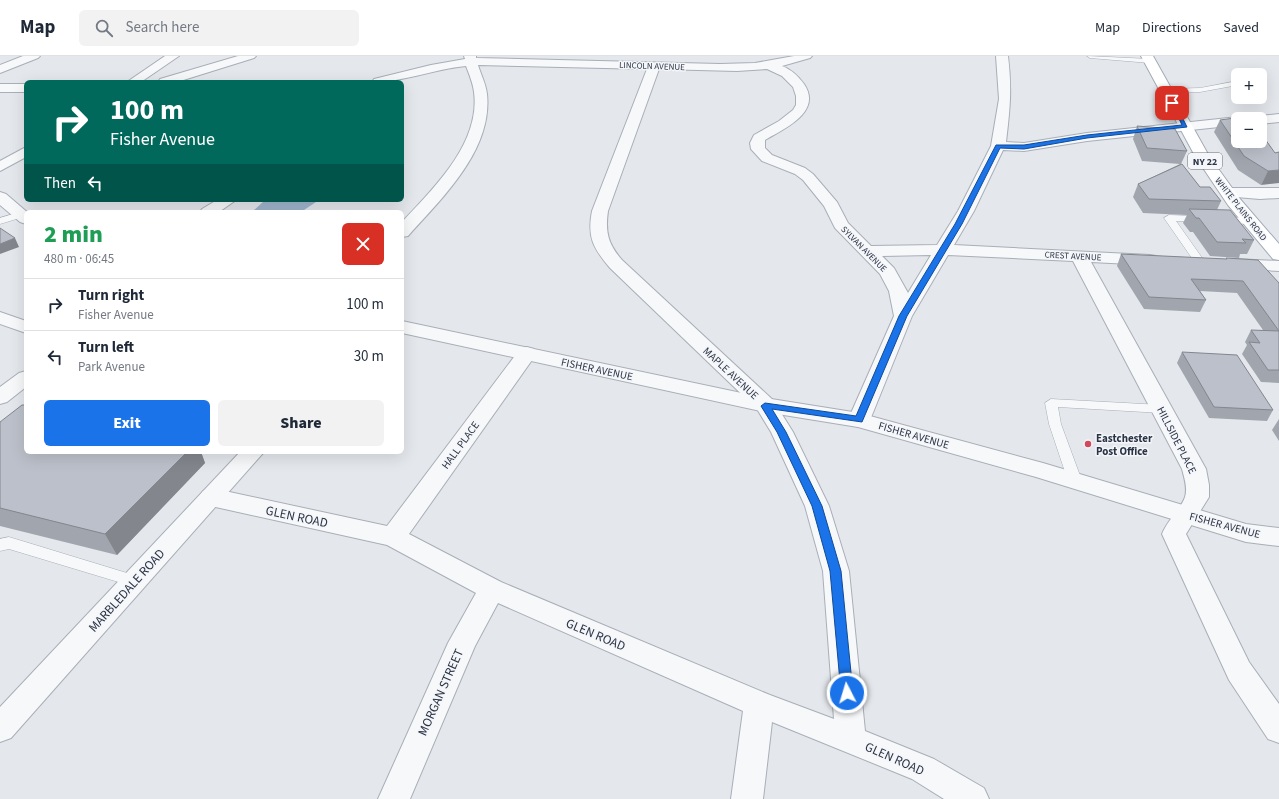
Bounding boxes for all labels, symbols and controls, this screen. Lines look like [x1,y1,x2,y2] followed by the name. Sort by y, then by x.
[79,10,359,46] search box
[20,14,55,41] text: Map
[93,17,115,39] icon: search
[125,17,199,38] text: Search here
[1095,18,1120,38] text: Map
[1142,18,1201,38] text: Directions
[1223,18,1259,38] text: Saved
[619,59,685,74] street label: LINCOLN AVENUE
[1231,68,1267,148] map controls
[1231,68,1267,104] button: +
[1155,86,1189,120] pin
[110,90,184,130] text: 100 m
[1161,92,1183,114] icon: arrive
[44,96,96,148] icon: right
[1231,112,1267,148] button: −
[110,127,215,152] text: Fisher Avenue
[1188,153,1222,169] road number: NY 22
[84,172,106,194] icon: left
[44,173,76,194] text: Then
[1212,175,1270,244] street label: WHITE PLAINS ROAD
[44,217,103,252] text: 2 min
[342,223,384,265] button: close
[838,223,890,275] street label: SYLVAN AVENUE
[1044,249,1102,264] street label: CREST AVENUE
[44,250,114,268] text: 480 m · 06:45
[78,285,144,306] text: Turn right
[44,294,66,316] icon: right
[346,294,384,315] text: 100 m
[78,306,154,324] text: Fisher Avenue
[78,337,134,358] text: Turn left
[700,344,762,403] street label: MAPLE AVENUE
[44,346,66,368] icon: left
[354,346,384,367] text: 30 m
[560,355,634,384] street label: FISHER AVENUE
[78,358,145,376] text: Park Avenue
[44,400,210,446] button: Exit
[218,400,384,446] button: Share
[1153,404,1200,477] street label: HILLSIDE PLACE
[438,418,483,472] street label: HALL PLACE
[877,418,951,453] street label: FISHER AVENUE
[1096,431,1153,459] place label: Eastchester Post Office
[1083,439,1093,449] marker: Eastchester Post Office
[264,502,330,532] street label: GLEN ROAD
[1188,509,1262,542] street label: FISHER AVENUE
[84,545,169,636] street label: MARBLEDALE ROAD
[563,614,628,656] street label: GLEN ROAD
[414,646,468,739] street label: MORGAN STREET
[826,672,868,714] position arrow
[862,738,927,780] street label: GLEN ROAD

